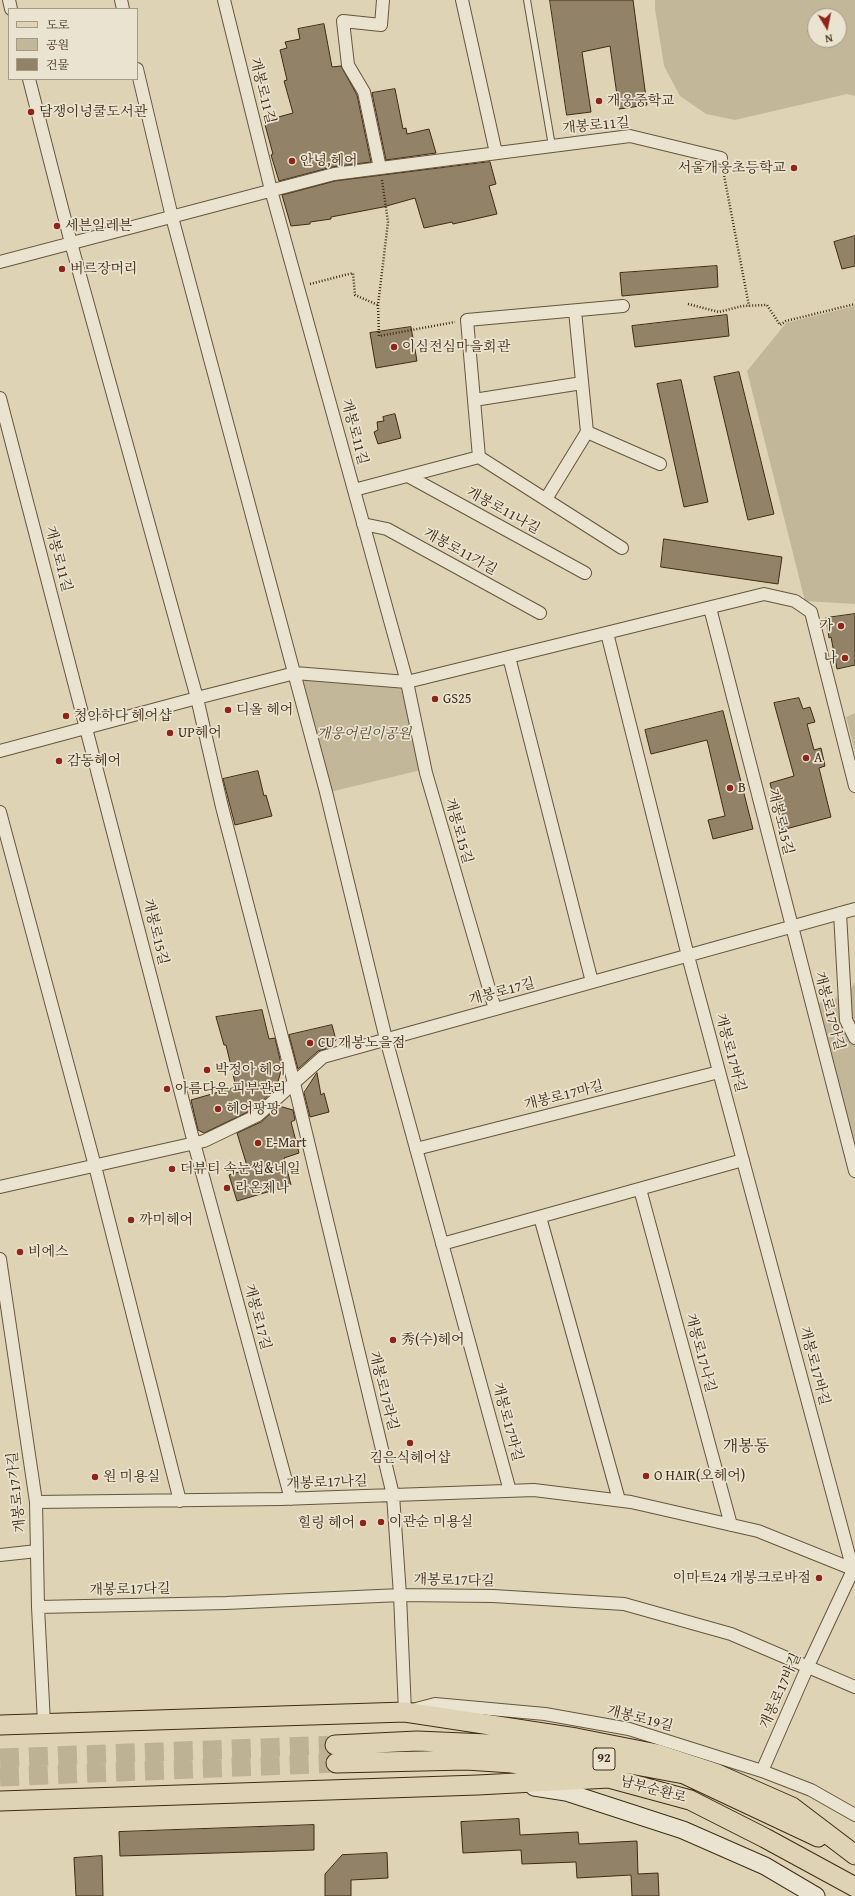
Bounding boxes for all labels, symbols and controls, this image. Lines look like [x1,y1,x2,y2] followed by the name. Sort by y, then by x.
[8,8,138,80] legend
[807,8,847,48] north arrow
[46,16,69,33] text: 도로
[824,30,834,47] text: N
[46,36,69,53] text: 공원
[46,56,69,73] text: 건물
[246,56,278,126] street label: 개봉로11길
[607,93,675,109] place label: 개웅중학교
[594,96,604,106] marker: 개웅중학교
[39,104,147,120] place label: 담쟁이넝쿨도서관
[26,107,36,117] marker: 담쟁이넝쿨도서관
[562,115,630,137] street label: 개봉로11길
[300,153,357,169] place label: 안녕,헤어
[287,156,297,166] marker: 안녕,헤어
[678,160,786,176] place label: 서울개웅초등학교
[789,163,799,173] marker: 서울개웅초등학교
[65,218,133,234] place label: 세븐일레븐
[52,221,62,231] marker: 세븐일레븐
[70,261,138,277] place label: 버르장머리
[57,264,67,274] marker: 버르장머리
[402,339,510,355] place label: 이심전심마을회관
[389,342,399,352] marker: 이심전심마을회관
[337,397,371,467] street label: 개봉로11길
[463,484,543,538] street label: 개봉로11나길
[41,524,75,594] street label: 개봉로11길
[420,525,500,579] street label: 개봉로11가길
[819,618,833,634] place label: 가
[836,621,846,631] marker: 가
[823,650,837,666] place label: 나
[840,653,850,663] marker: 나
[443,691,472,707] place label: GS25
[430,694,440,704] marker: GS25
[236,702,293,718] place label: 디올 헤어
[223,705,233,715] marker: 디올 헤어
[74,708,172,724] place label: 청아하다 헤어샵
[61,711,71,721] marker: 청아하다 헤어샵
[178,725,222,741] place label: UP헤어
[317,726,411,742] park label: 개웅어린이공원
[165,728,175,738] marker: UP헤어
[814,750,822,766] place label: A
[67,753,121,769] place label: 감동헤어
[801,753,811,763] marker: A
[54,756,64,766] marker: 감동헤어
[738,780,746,796] place label: B
[725,783,735,793] marker: B
[764,787,796,857] street label: 개봉로15길
[441,796,475,866] street label: 개봉로15길
[139,897,171,967] street label: 개봉로15길
[810,970,848,1052] street label: 개봉로17아길
[467,975,537,1009] street label: 개봉로17길
[711,1012,749,1094] street label: 개봉로17바길
[318,1035,406,1051] place label: CU 개봉노을점
[305,1038,315,1048] marker: CU 개봉노을점
[215,1062,286,1078] place label: 박정아 헤어
[202,1065,212,1075] marker: 박정아 헤어
[523,1078,605,1114] street label: 개봉로17마길
[175,1081,286,1097] place label: 아름다운 피부관리
[162,1084,172,1094] marker: 아름다운 피부관리
[226,1101,280,1117] place label: 헤어팡팡
[213,1104,223,1114] marker: 헤어팡팡
[266,1135,307,1151] place label: E-Mart
[253,1138,263,1148] marker: E-Mart
[180,1161,301,1177] place label: 더뷰티 속눈썹&네일
[167,1164,177,1174] marker: 더뷰티 속눈썹&네일
[235,1180,289,1196] place label: 라온제나
[222,1183,232,1193] marker: 라온제나
[139,1212,193,1228] place label: 까미헤어
[126,1215,136,1225] marker: 까미헤어
[28,1244,69,1260] place label: 비에스
[15,1247,25,1257] marker: 비에스
[240,1282,274,1352] street label: 개봉로17길
[681,1312,719,1394] street label: 개봉로17나길
[795,1325,833,1407] street label: 개봉로17바길
[401,1332,465,1348] place label: 秀(수)헤어
[388,1335,398,1345] marker: 秀(수)헤어
[365,1350,401,1432] street label: 개봉로17라길
[488,1381,526,1463] street label: 개봉로17마길
[723,1437,769,1457] district label: 개봉동
[405,1438,415,1448] marker: 김은식헤어샵
[369,1450,451,1466] place label: 김은식헤어샵
[4,1451,30,1533] street label: 개봉로17가길
[654,1468,745,1484] place label: O HAIR(오헤어)
[103,1469,160,1485] place label: 원 미용실
[641,1471,651,1481] marker: O HAIR(오헤어)
[90,1472,100,1482] marker: 원 미용실
[286,1473,368,1493] street label: 개봉로17나길
[389,1514,473,1530] place label: 이관순 미용실
[298,1515,355,1531] place label: 힐링 헤어
[376,1517,386,1527] marker: 이관순 미용실
[358,1518,368,1528] marker: 힐링 헤어
[673,1570,811,1586] place label: 이마트24 개봉크로바점
[413,1572,495,1590] street label: 개봉로17다길
[814,1573,824,1583] marker: 이마트24 개봉크로바점
[89,1581,171,1599] street label: 개봉로17다길
[757,1651,805,1731] street label: 개봉로17바길
[605,1703,675,1735] street label: 개봉로19길
[593,1748,615,1770] road number: 92
[618,1773,688,1807] street label: 남부순환로

